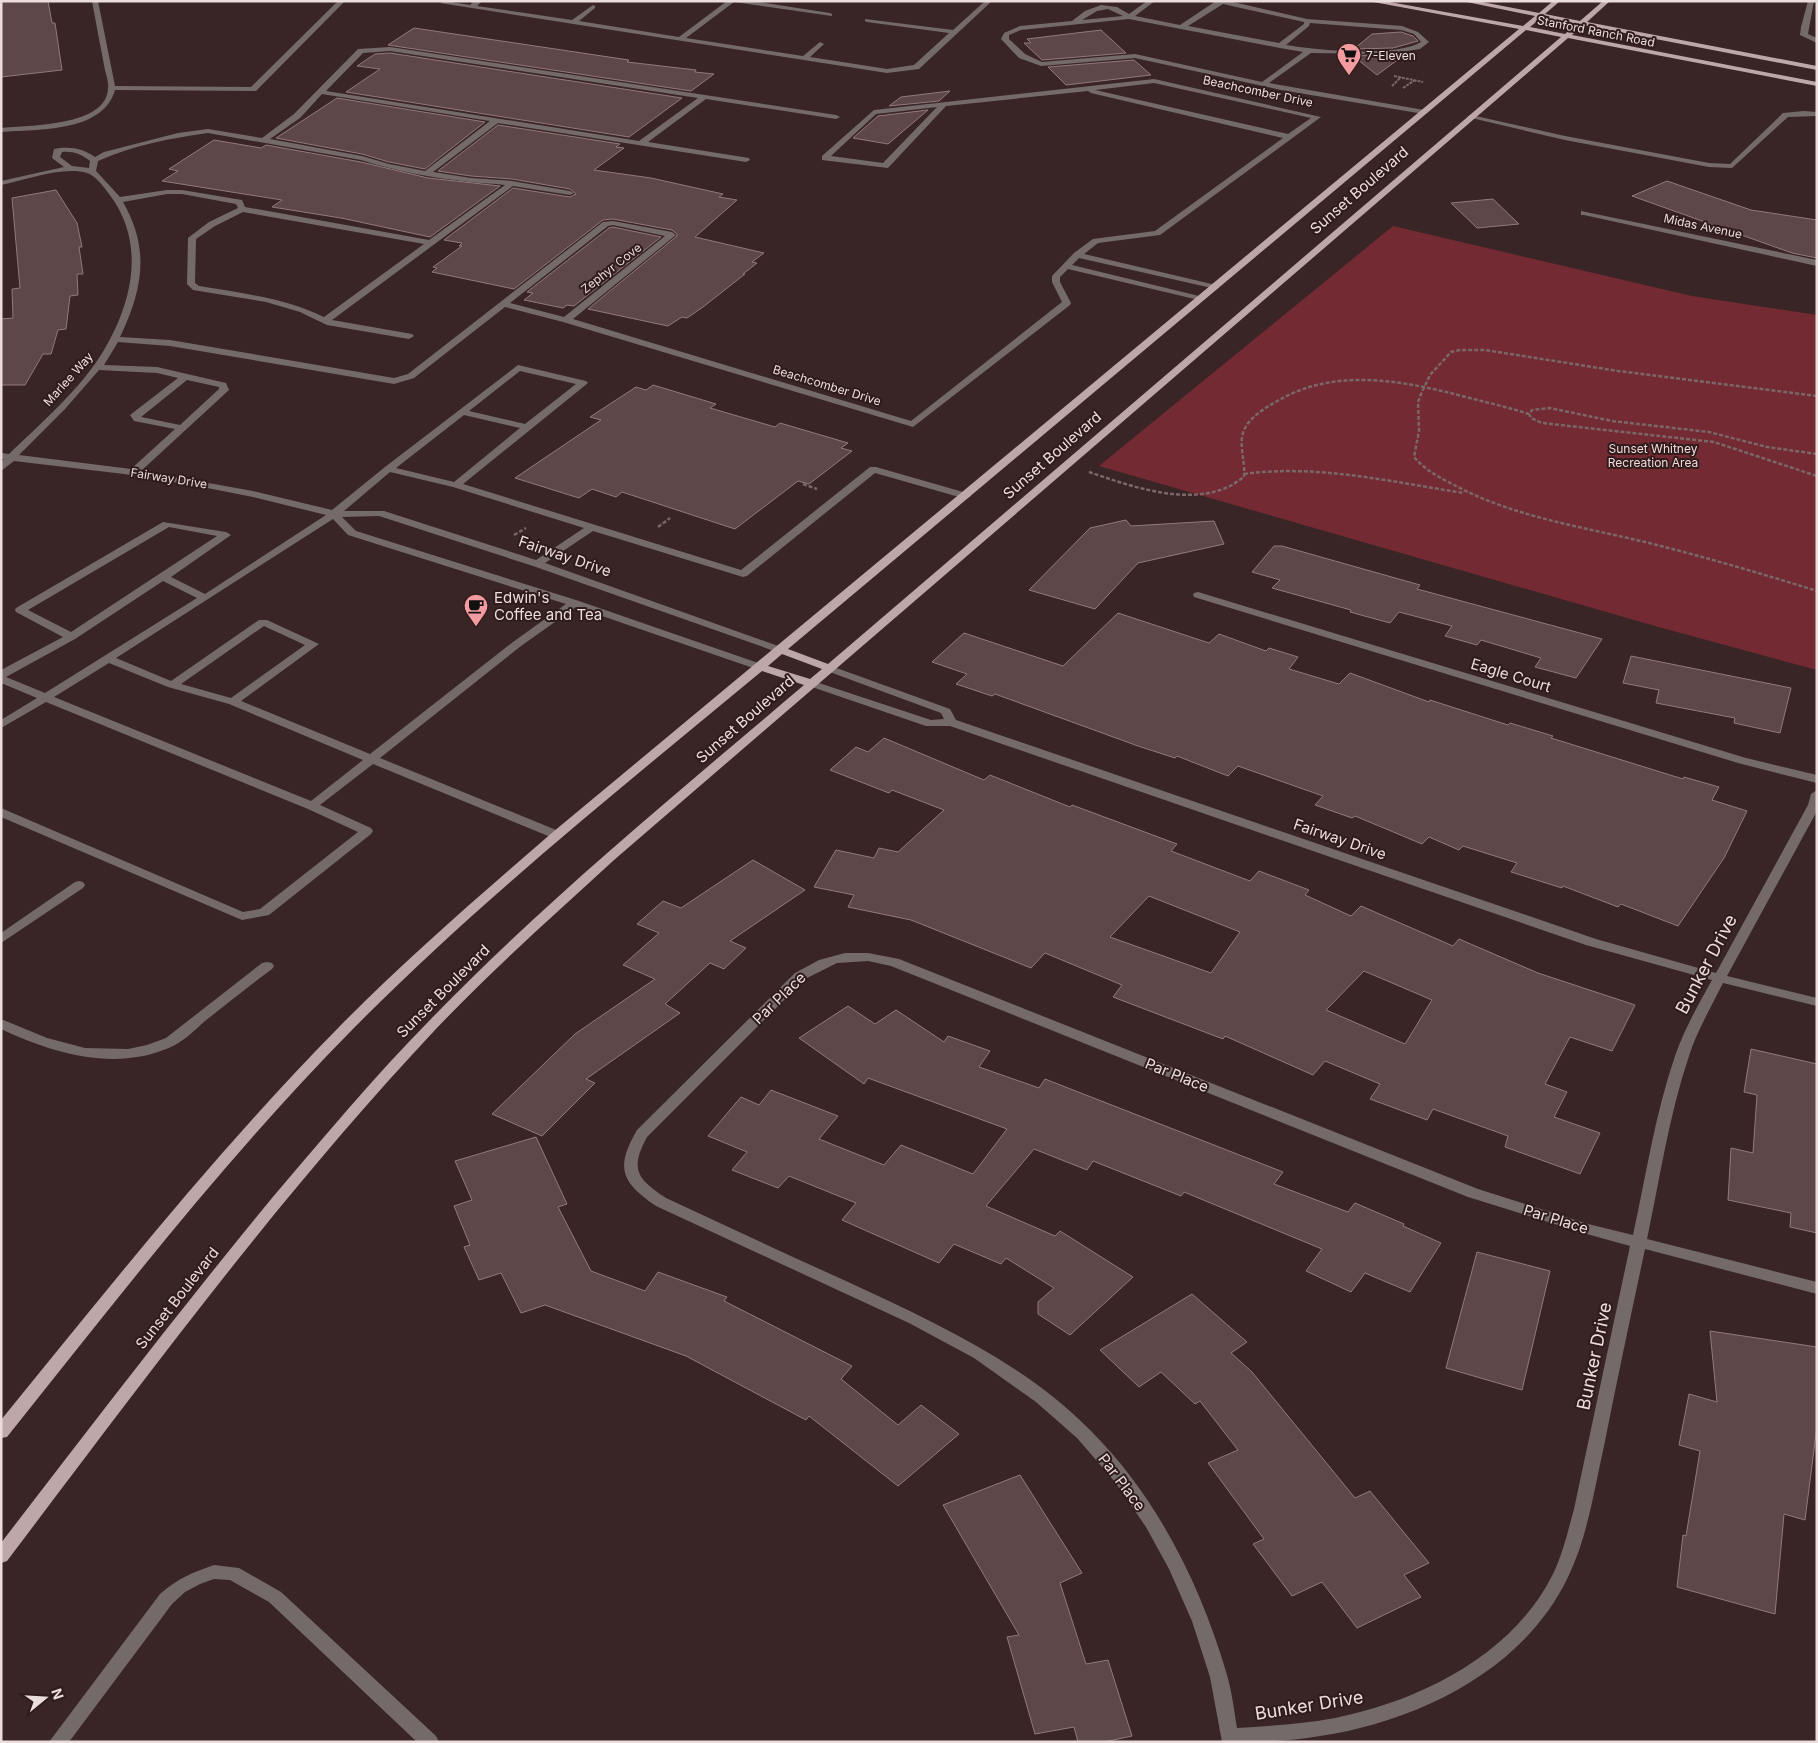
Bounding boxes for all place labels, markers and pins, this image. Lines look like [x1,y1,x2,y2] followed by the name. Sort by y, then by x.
[1336,42,1362,76] supermarket icon: 7-Eleven
[1366,48,1416,63] place label: 7-Eleven
[494,588,602,624] place label: Edwin's Coffee and Tea
[463,593,489,627] cafe icon: Edwin's Coffee and Tea

